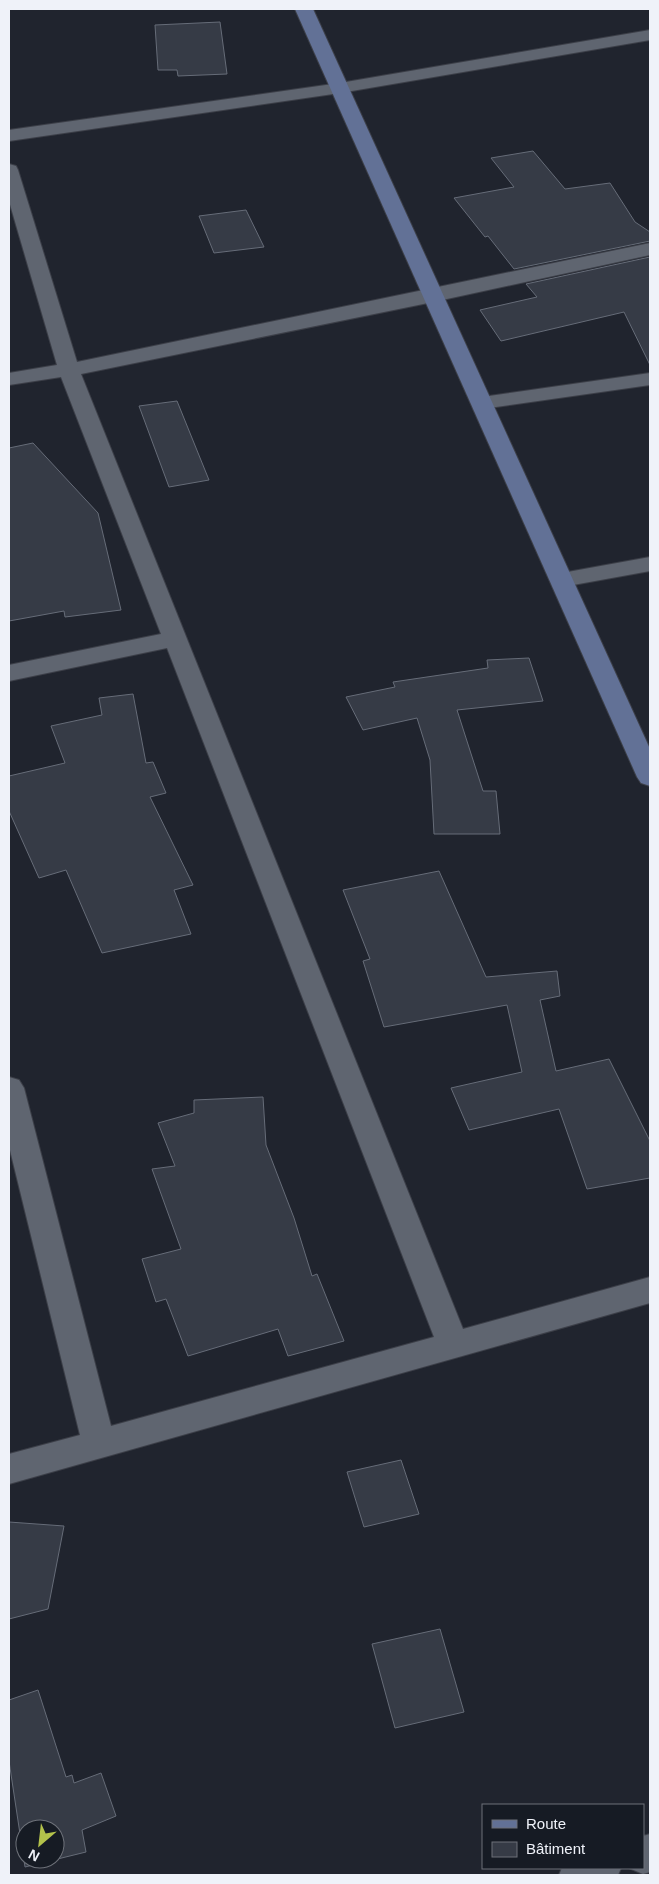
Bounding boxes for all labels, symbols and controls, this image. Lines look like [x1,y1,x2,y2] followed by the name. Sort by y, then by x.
[482,1804,644,1869] legend
[526,1815,566,1832] text: Route
[15,1819,65,1869] north arrow
[526,1840,586,1857] text: Bâtiment
[26,1846,42,1865] text: N

